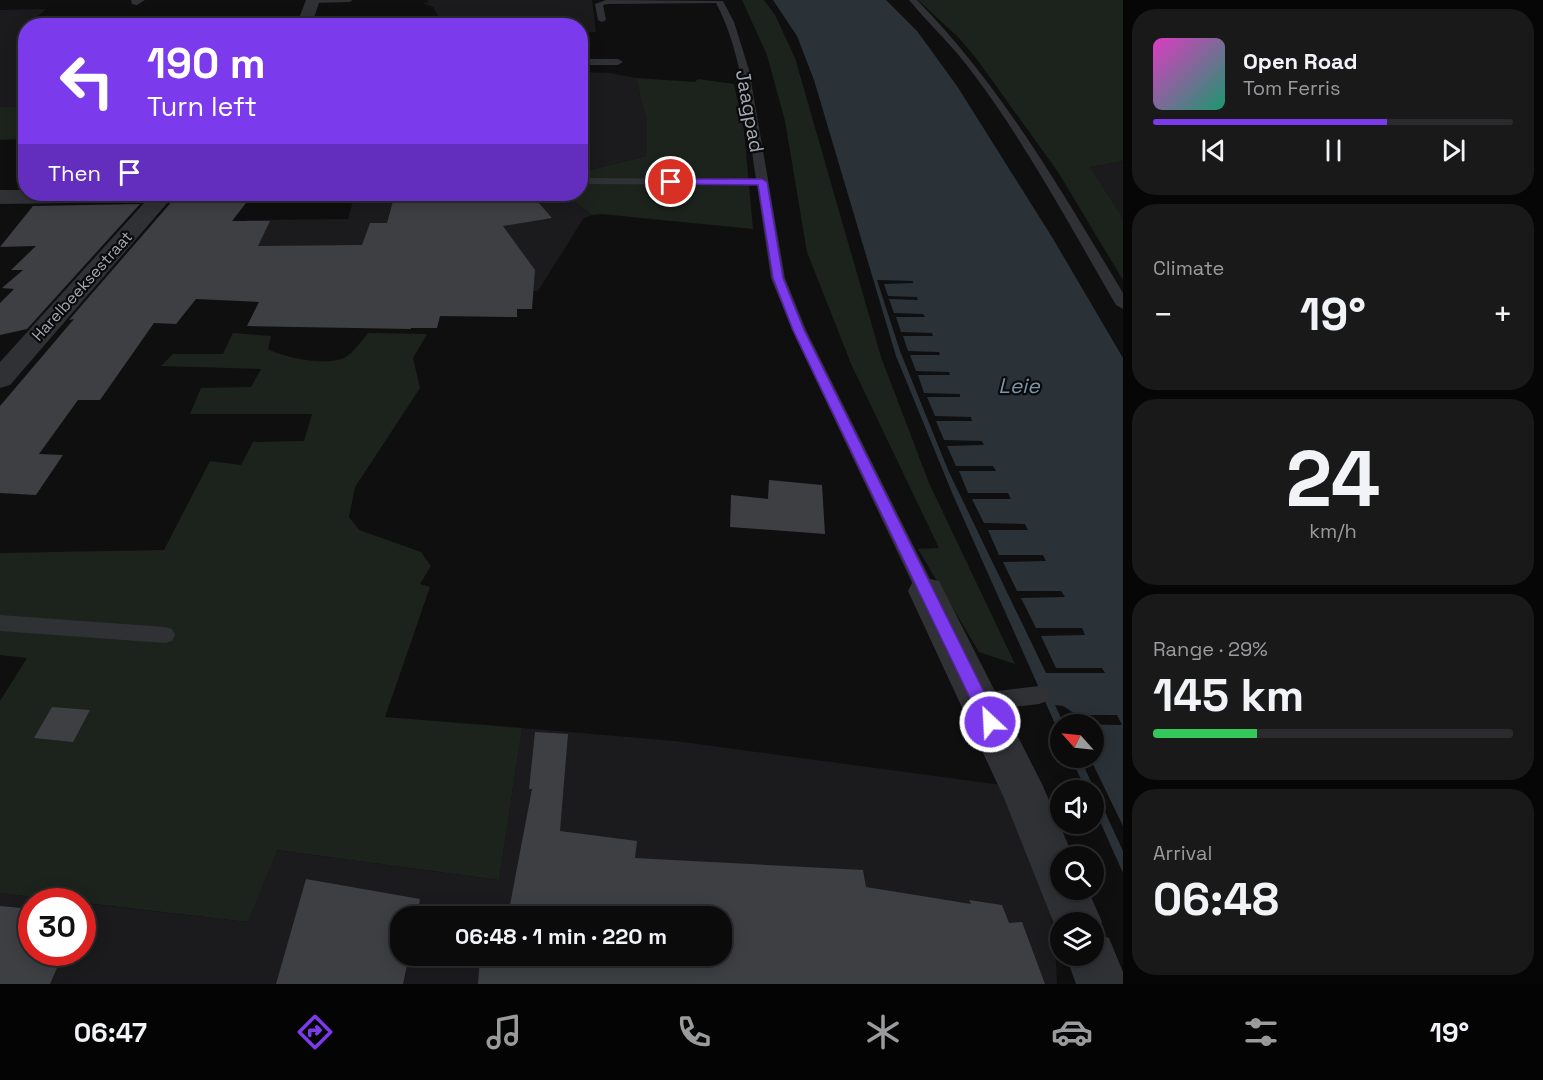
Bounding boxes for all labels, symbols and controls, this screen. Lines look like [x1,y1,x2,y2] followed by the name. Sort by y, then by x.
[147,37,266,90] text: 190 m
[48,42,126,120] icon: left
[1243,47,1358,75] text: Open Road
[730,67,770,155] street label: Jaagpad
[1243,75,1341,101] text: Tom Ferris
[147,89,257,124] text: Turn left
[1197,134,1230,167] icon: previous
[1317,134,1350,167] icon: pause
[1437,134,1470,167] icon: next
[113,156,146,189] icon: arrive
[645,156,696,207] pin
[48,159,101,187] text: Then
[654,165,687,198] icon: arrive
[27,227,137,345] street label: Harelbeeksestraat
[1153,255,1224,281] text: Climate
[1300,286,1366,343] text: 19°
[1153,294,1173,336] text: −
[1493,294,1513,336] text: +
[998,372,1041,399] water label: Leie
[1286,429,1380,529] text: 24
[1309,518,1357,544] text: km/h
[1153,636,1268,662] text: Range · 29%
[1153,667,1304,724] text: 145 km
[958,690,1022,754] position arrow
[1050,714,1104,768] north arrow
[1050,714,1104,966] map controls
[1050,780,1104,834] button: sound
[1153,840,1212,866] text: Arrival
[1050,846,1104,900] button: search
[1153,871,1279,928] text: 06:48
[18,888,96,966] speed limit sign: 30
[1050,912,1104,966] button: layers
[455,922,667,950] text: 06:48 · 1 min · 220 m
[294,1011,336,1053] icon: directions
[483,1011,525,1053] icon: music
[673,1011,715,1053] icon: phone
[862,1011,904,1053] icon: climate
[1051,1011,1093,1053] icon: car
[1240,1011,1282,1053] icon: filters
[74,1015,147,1050] text: 06:47
[1430,1015,1469,1050] text: 19°

